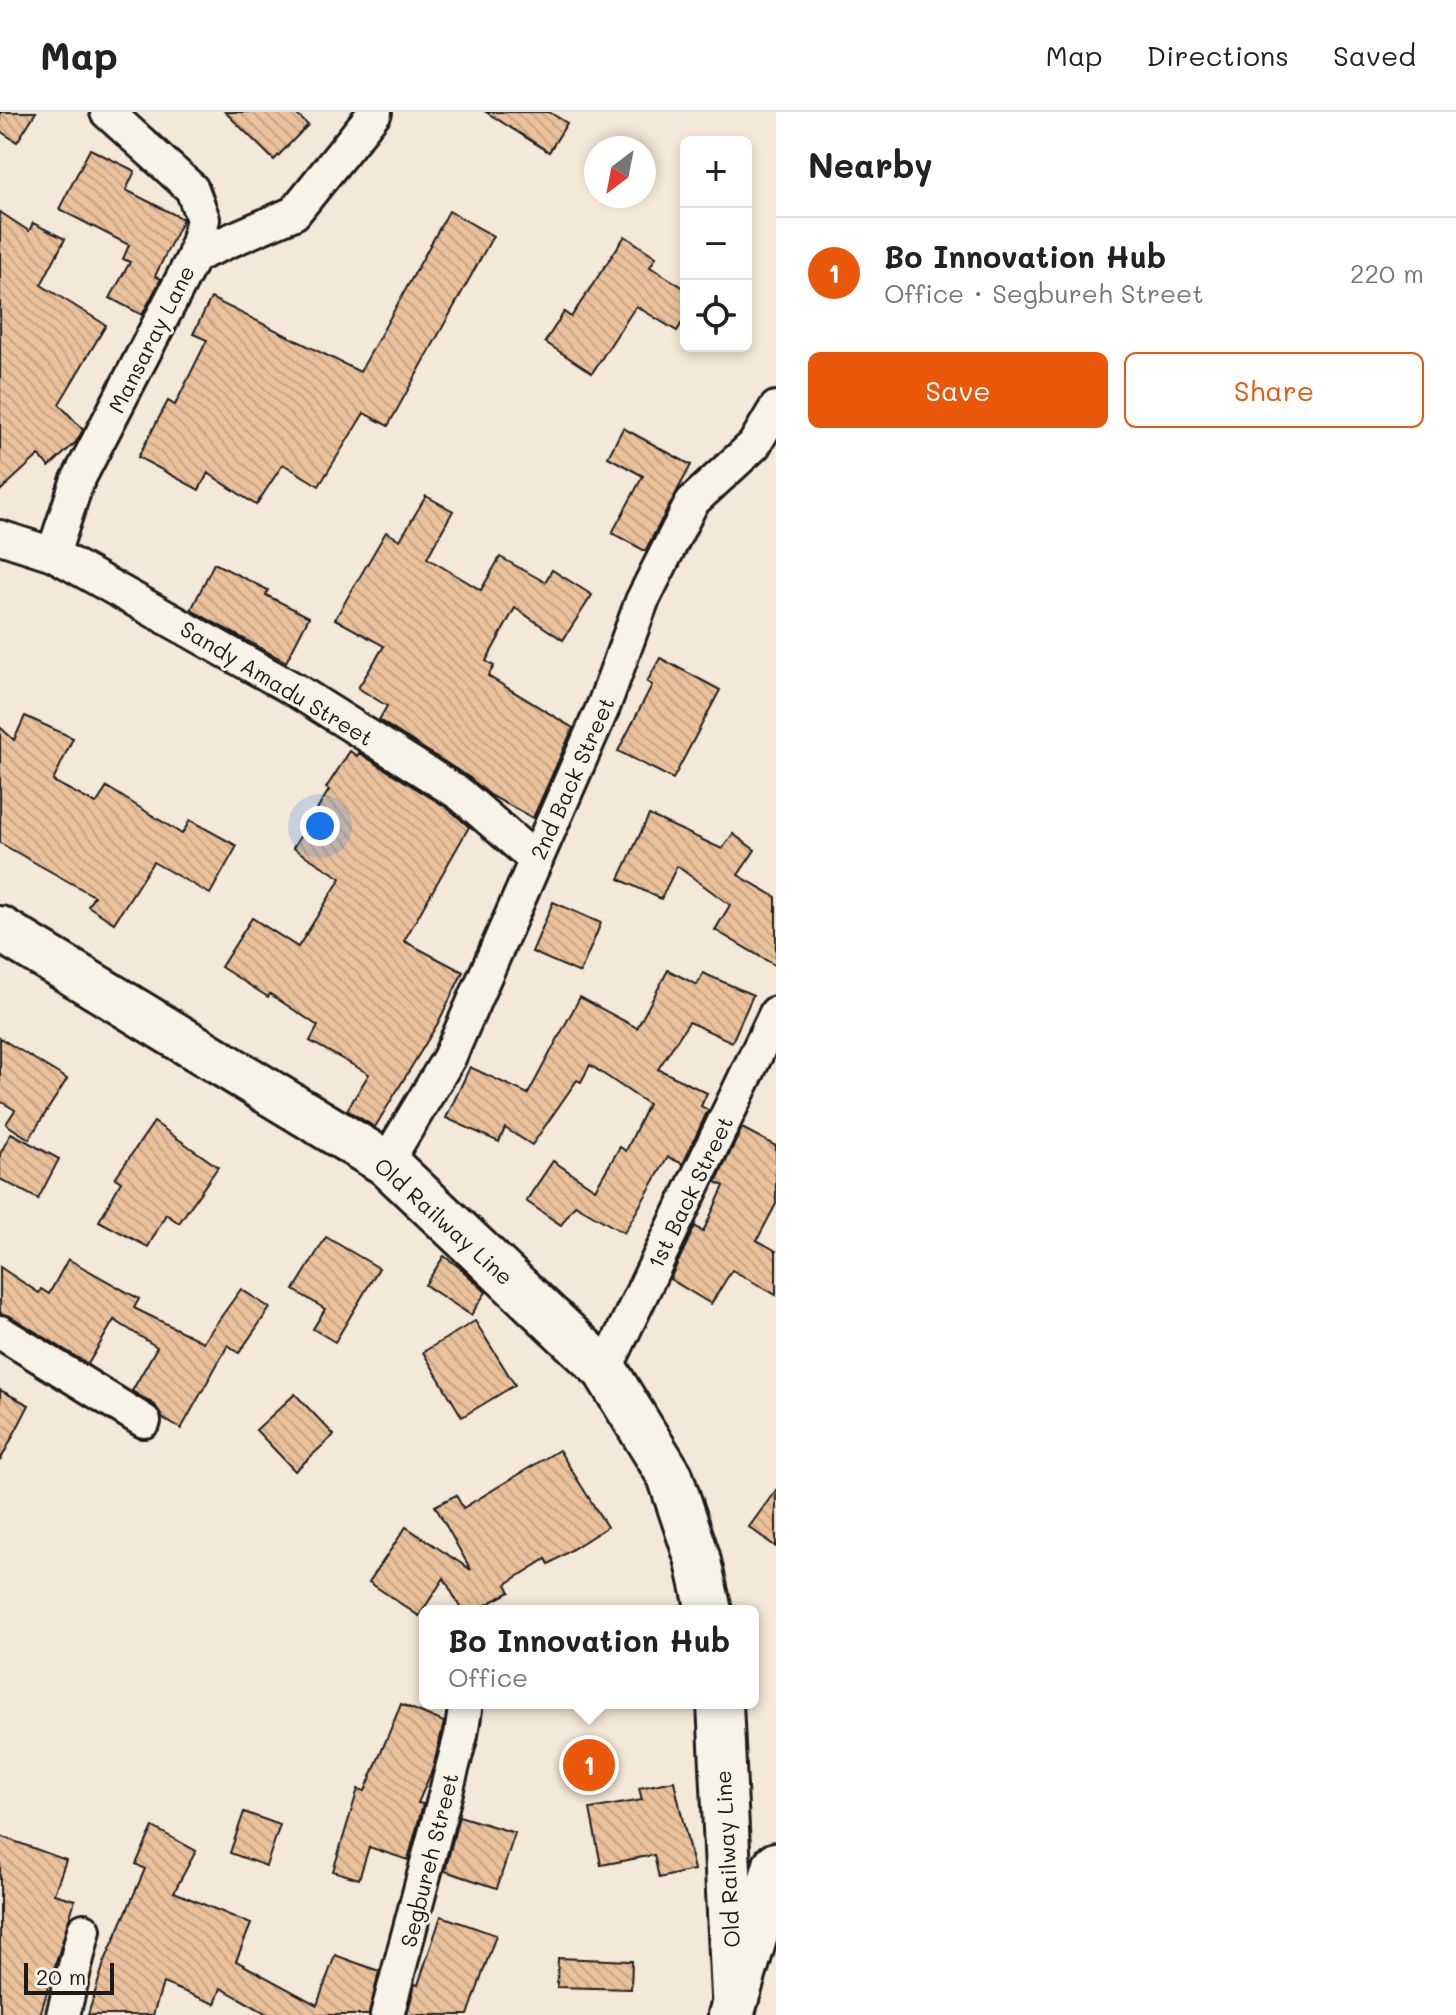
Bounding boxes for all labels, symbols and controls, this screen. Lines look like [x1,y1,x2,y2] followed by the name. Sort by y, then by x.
[40,30,118,80] text: Map
[1046,37,1103,73] text: Map
[1147,37,1289,73] text: Directions
[1333,37,1416,73] text: Saved
[584,136,656,208] north arrow
[680,136,752,352] map controls
[680,136,752,208] button: +
[808,142,933,187] text: Nearby
[680,208,752,280] button: −
[884,236,1166,276] text: Bo Innovation Hub
[828,256,840,290] text: 1
[1350,256,1424,290] text: 220 m
[101,260,201,418] street label: Mansaray Lane
[884,276,1204,310] text: Office · Segbureh Street
[680,280,752,352] button: locate
[808,352,1108,428] button: Save
[1124,352,1424,428] button: Share
[175,614,379,752] street label: Sandy Amadu Street
[523,692,621,864] street label: 2nd Back Street
[300,806,340,846] your location
[641,1111,739,1273] street label: 1st Back Street
[368,1151,520,1291] street label: Old Railway Line
[419,1605,759,1709] popup
[448,1620,730,1660] text: Bo Innovation Hub
[448,1660,528,1694] text: Office
[563,1735,615,1795] pin: 1
[393,1770,465,1950] street label: Segbureh Street
[708,1770,746,1948] street label: Old Railway Line
[24,1959,114,1995] scale bar
[36,1962,86,1991] text: 20 m

